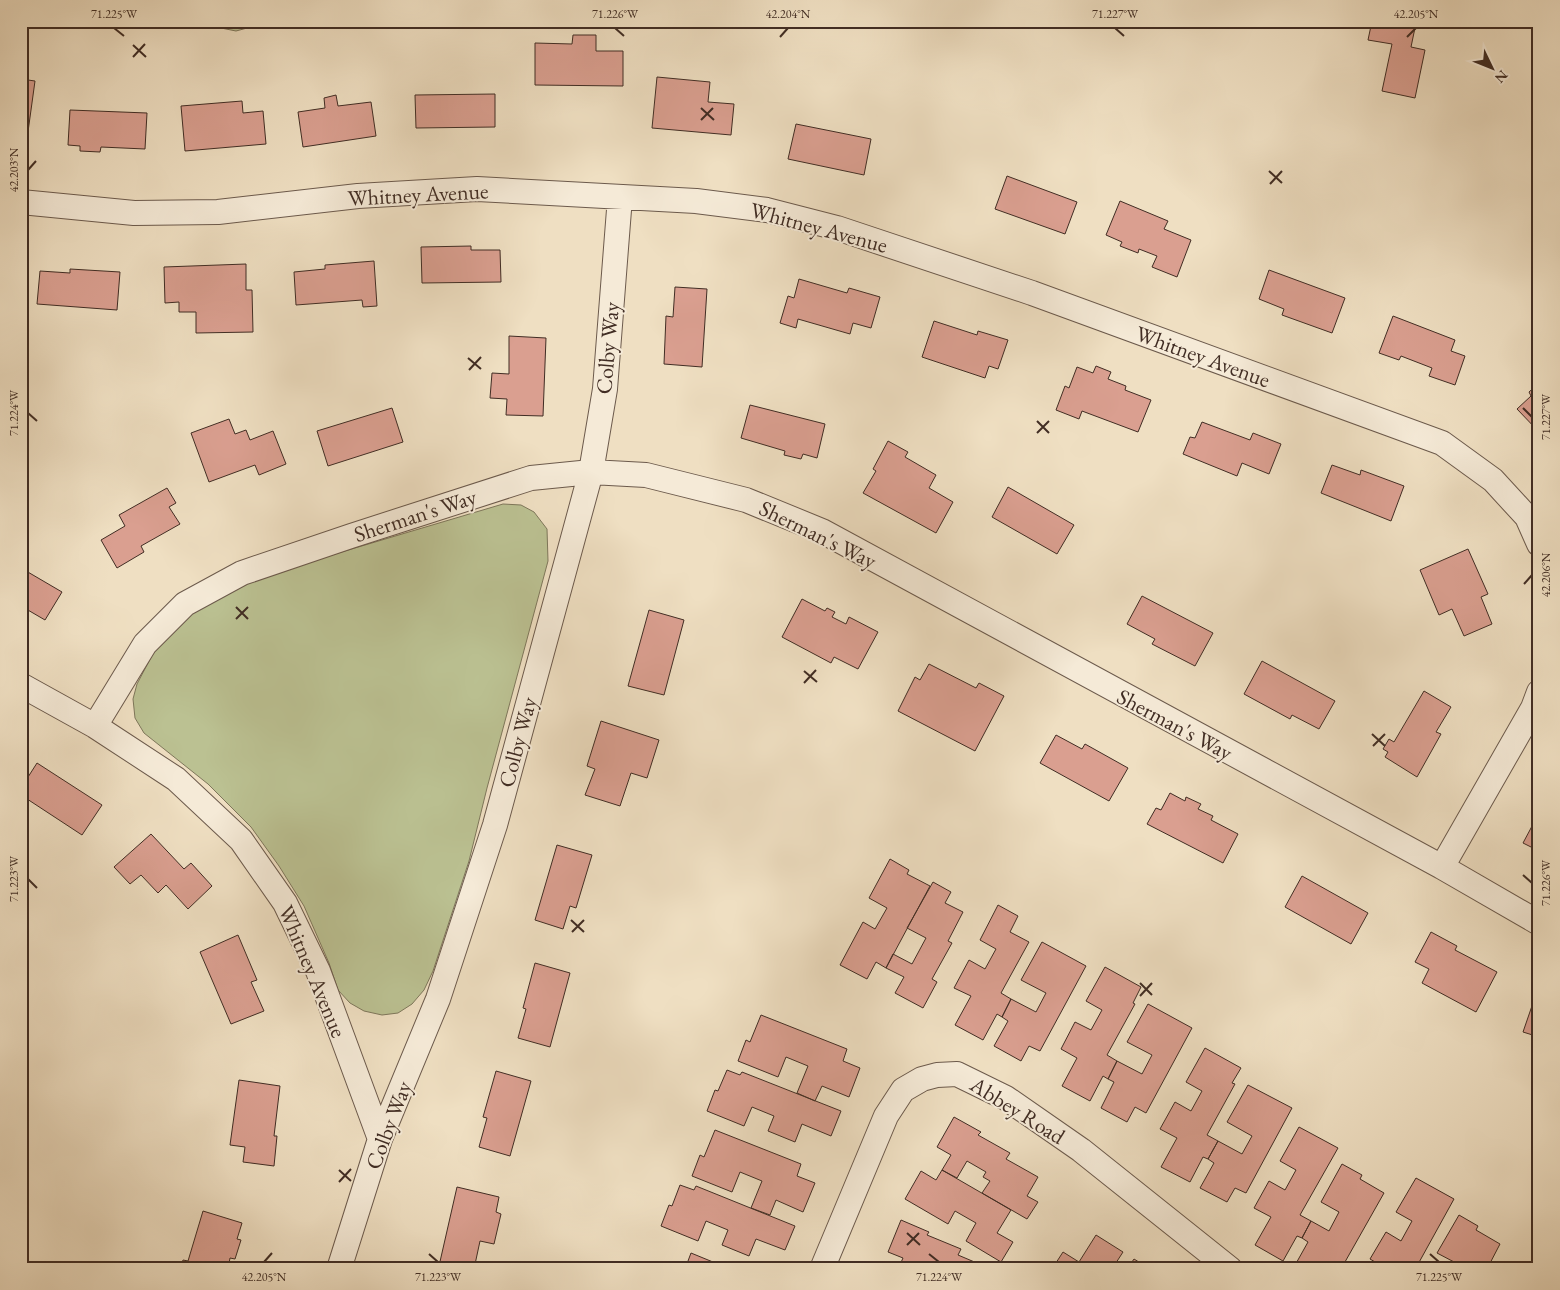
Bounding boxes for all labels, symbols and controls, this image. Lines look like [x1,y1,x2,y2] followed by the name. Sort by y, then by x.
[91,6,138,22] text: 71.225°W
[592,6,639,22] text: 71.226°W
[766,6,811,22] text: 42.204°N
[1092,6,1139,22] text: 71.227°W
[1394,6,1439,22] text: 42.205°N
[1468,42,1518,92] north arrow
[1491,67,1512,88] text: N
[6,147,22,192] text: 42.203°N
[347,176,490,213] street label: Whitney Avenue
[747,195,891,260] street label: Whitney Avenue
[589,300,626,395] street label: Colby Way
[1132,319,1275,394] street label: Whitney Avenue
[6,389,22,436] text: 71.224°W
[1538,393,1554,440] text: 71.227°W
[350,482,480,549] street label: Sherman's Way
[754,494,882,575] street label: Sherman's Way
[1538,552,1554,597] text: 42.206°N
[1112,682,1238,767] street label: Sherman's Way
[492,693,544,791] street label: Colby Way
[6,855,22,902] text: 71.223°W
[1538,859,1554,906] text: 71.226°W
[272,901,354,1042] street label: Whitney Avenue
[964,1069,1071,1151] street label: Abbey Road
[358,1077,419,1174] street label: Colby Way
[242,1269,287,1285] text: 42.205°N
[415,1269,462,1285] text: 71.223°W
[916,1269,963,1285] text: 71.224°W
[1416,1269,1463,1285] text: 71.225°W

